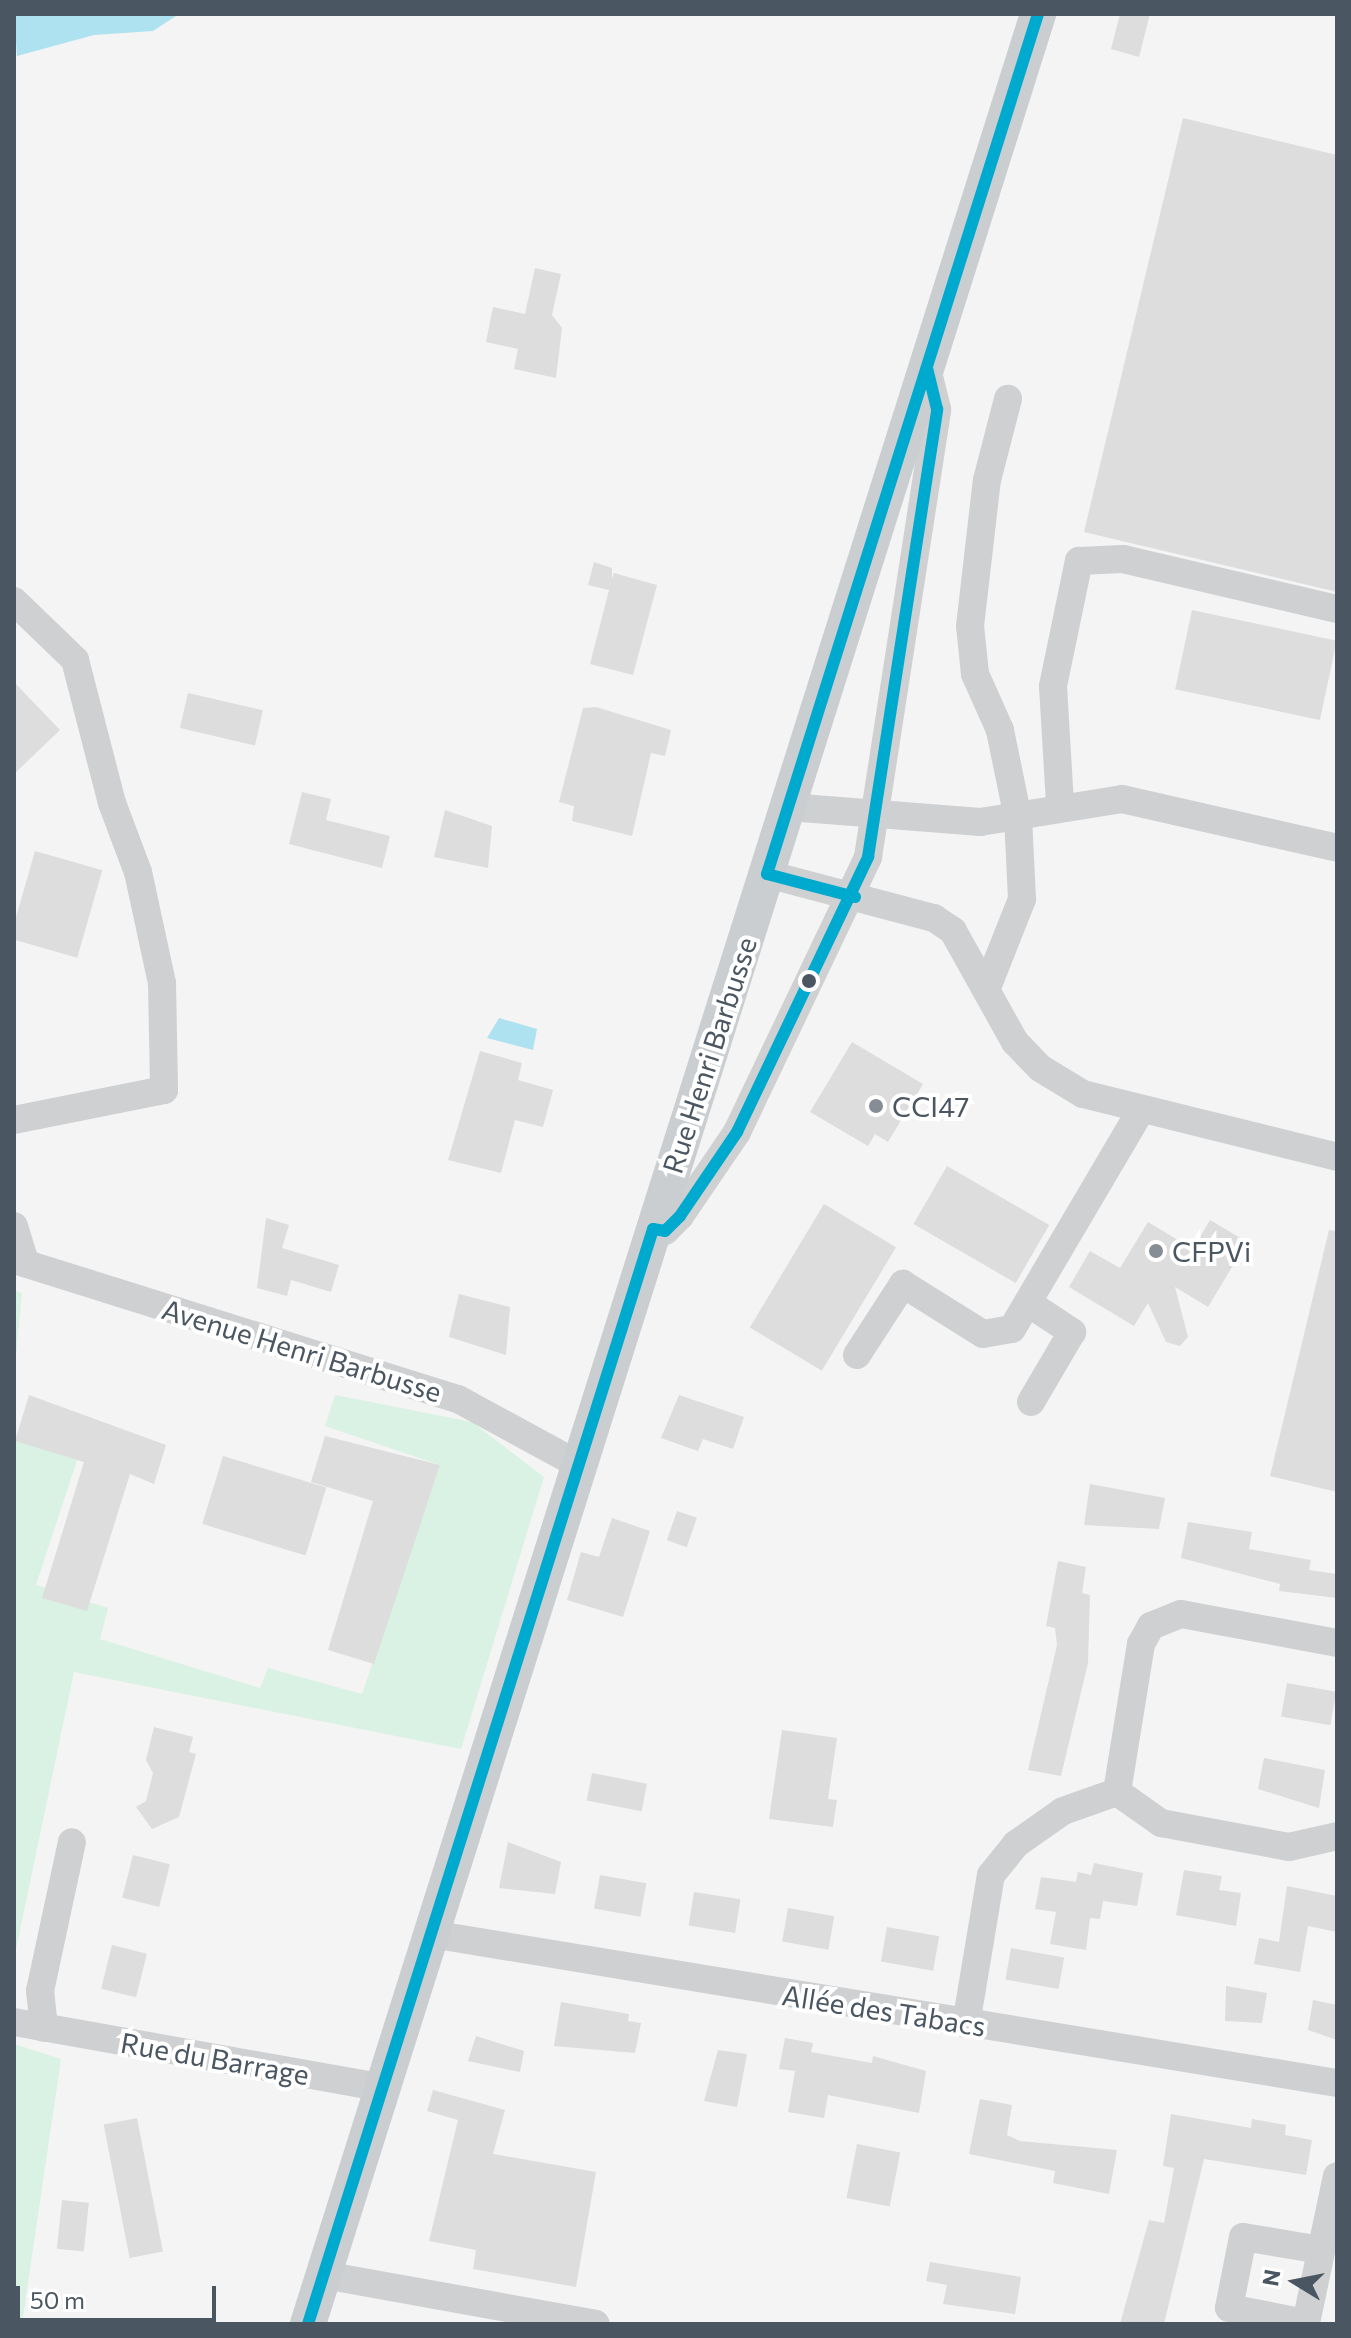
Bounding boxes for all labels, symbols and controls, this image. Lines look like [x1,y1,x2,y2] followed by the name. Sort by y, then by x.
[655,933,763,1177] street label: Rue Henri Barbusse
[801,973,817,989] unlabelled marker
[892,1089,969,1123] place label: CCI47
[867,1097,885,1115] marker: CCI47
[1172,1234,1251,1268] place label: CFPVi
[1147,1242,1165,1260] marker: CFPVi
[158,1291,446,1409] street label: Avenue Henri Barbusse
[780,1977,988,2043] street label: Allée des Tabacs
[118,2025,312,2091] street label: Rue du Barrage
[1255,2242,1335,2322] north arrow
[1256,2267,1286,2288] text: N
[20,2270,220,2320] scale bar
[30,2285,85,2314] text: 50 m

